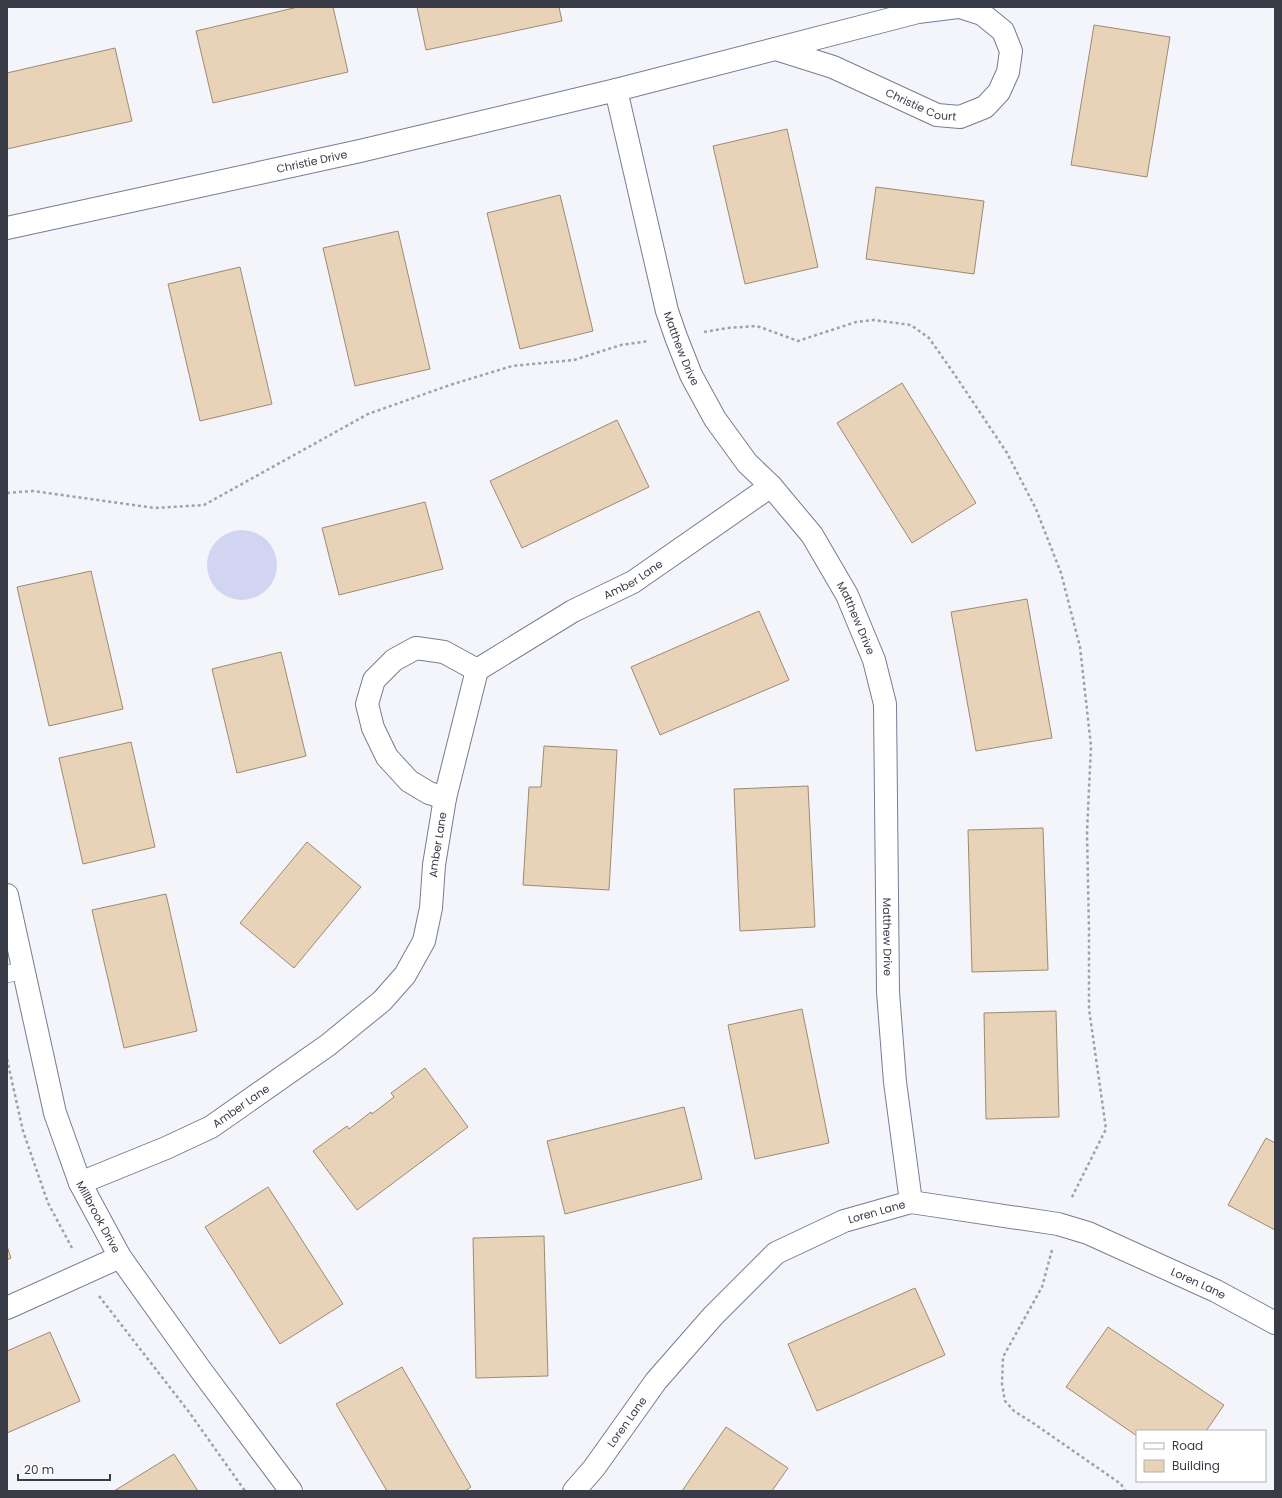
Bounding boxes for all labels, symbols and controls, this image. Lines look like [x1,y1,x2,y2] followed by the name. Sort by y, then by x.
[883,84,957,125] street label: Christie Court
[275,146,349,177] street label: Christie Drive
[660,309,703,389] street label: Matthew Drive
[601,556,666,603] street label: Amber Lane
[833,578,879,657] street label: Matthew Drive
[425,811,451,878] street label: Amber Lane
[879,898,896,976] street label: Matthew Drive
[209,1080,273,1132] street label: Amber Lane
[72,1178,124,1256] street label: Millbrook Drive
[846,1196,907,1227] street label: Loren Lane
[1168,1264,1229,1303] street label: Loren Lane
[603,1393,650,1451] street label: Loren Lane
[1136,1430,1266,1482] legend
[1172,1437,1203,1454] text: Road
[18,1456,110,1482] scale bar
[1172,1457,1220,1474] text: Building
[24,1461,54,1478] text: 20 m

